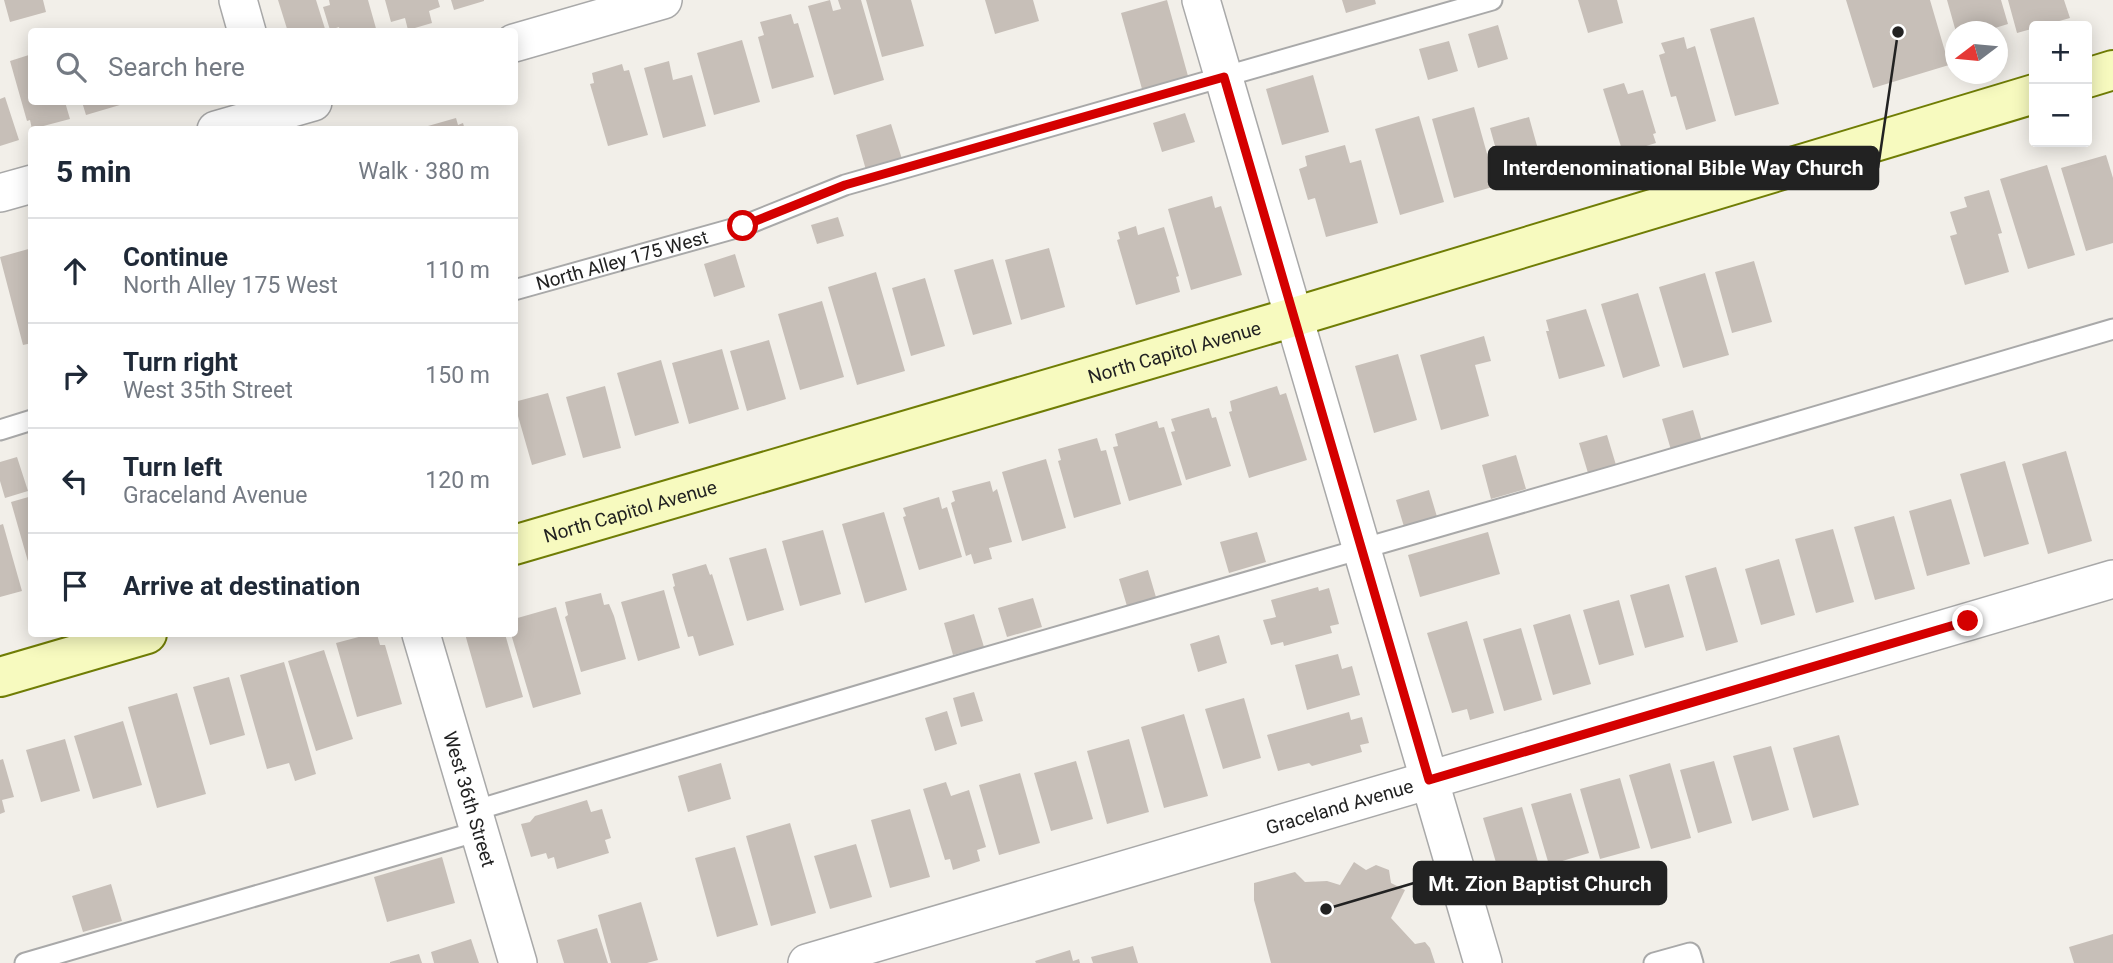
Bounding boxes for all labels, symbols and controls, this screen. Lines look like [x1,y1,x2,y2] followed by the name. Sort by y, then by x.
[1945,21,2008,84] north arrow
[2029,21,2092,147] map controls
[2029,21,2092,84] button: +
[28,28,518,105] search box
[52,48,90,86] icon: search
[108,52,245,82] text: Search here
[2029,84,2092,147] button: −
[1489,147,1878,189] callout: Interdenominational Bible Way Church
[56,154,131,189] text: 5 min
[1503,156,1863,180] text: Interdenominational Bible Way Church
[358,158,490,185] text: Walk · 380 m
[727,210,758,241] route start
[533,225,710,295] street label: North Alley 175 West
[123,242,228,272] text: Continue
[56,252,94,290] icon: ahead
[425,257,490,284] text: 110 m
[123,272,338,299] text: North Alley 175 West
[1085,316,1264,388] street label: North Capitol Avenue
[123,347,238,377] text: Turn right
[56,357,94,395] icon: right
[425,362,490,389] text: 150 m
[123,377,293,404] text: West 35th Street
[123,452,222,482] text: Turn left
[56,462,94,500] icon: left
[425,467,490,494] text: 120 m
[541,475,719,547] street label: North Capitol Avenue
[123,482,307,509] text: Graceland Avenue
[56,567,94,605] icon: arrive
[123,571,360,601] text: Arrive at destination
[1952,605,1983,636] route end
[439,728,501,870] street label: West 36th Street
[1263,774,1416,839] street label: Graceland Avenue
[1414,862,1666,904] callout: Mt. Zion Baptist Church
[1428,872,1652,896] text: Mt. Zion Baptist Church

